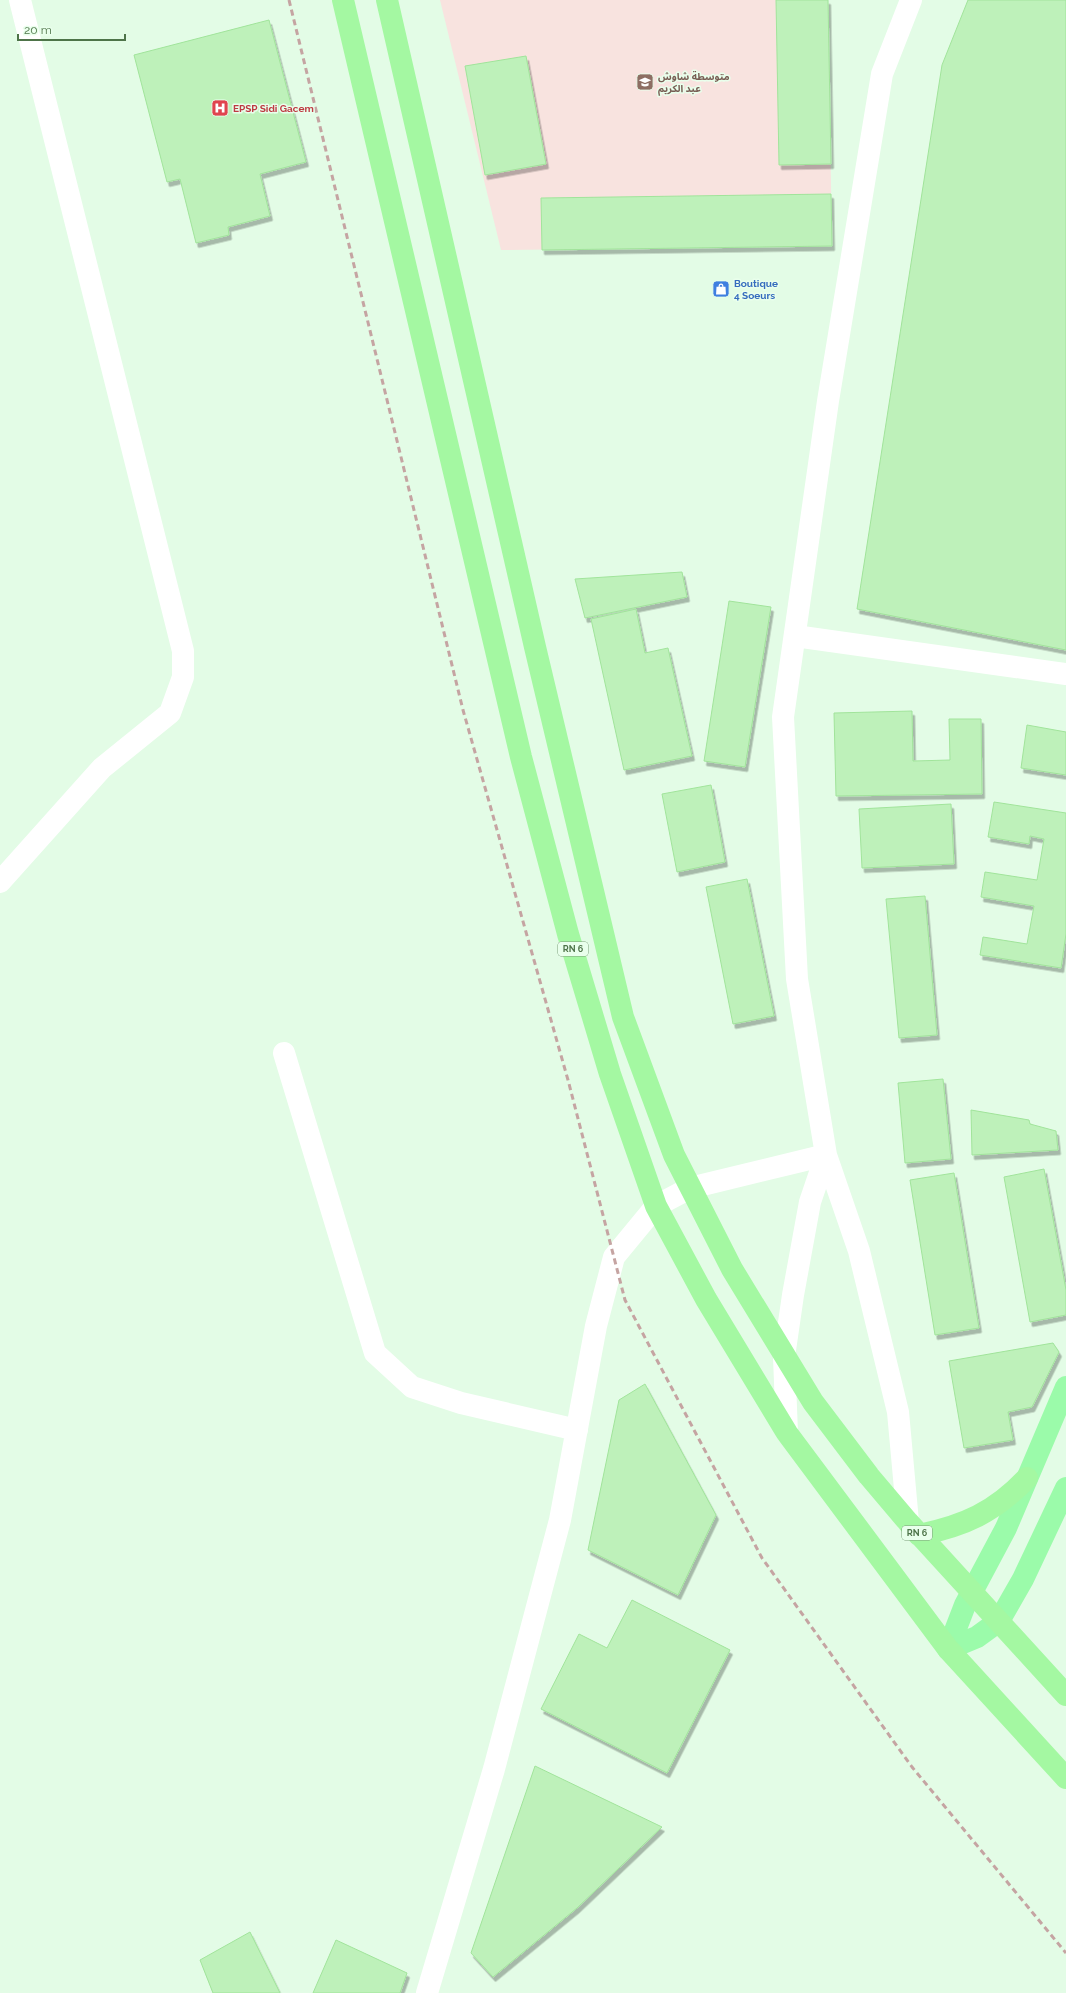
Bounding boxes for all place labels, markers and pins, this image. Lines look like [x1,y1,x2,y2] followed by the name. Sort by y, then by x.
[658,70,730,96] place label: متوسطة شاوش عبد الكريم
[635,72,655,92] school or university icon: متوسطة شاوش عبد الكريم
[210,98,230,118] hospital icon: EPSP Sidi Gacem
[233,103,314,114] place label: EPSP Sidi Gacem
[734,278,778,301] place label: Boutique 4 Soeurs
[711,279,731,299] shop icon: Boutique 4 Soeurs

